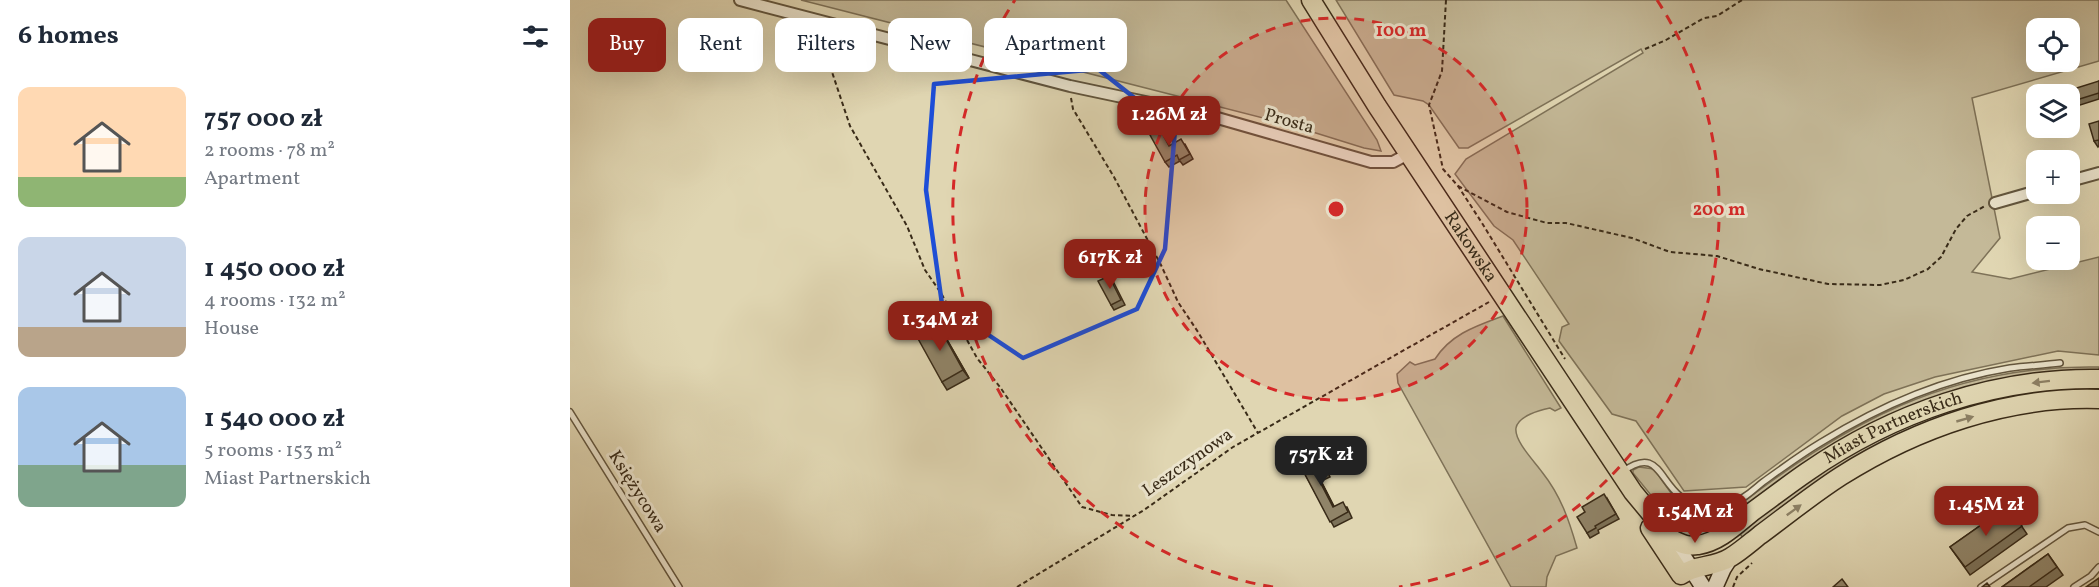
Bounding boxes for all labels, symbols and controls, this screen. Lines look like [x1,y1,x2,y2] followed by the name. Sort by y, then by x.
[18,18,119,54] text: 6 homes
[588,18,666,72] chip: Buy
[678,18,763,72] chip: Rent
[775,18,876,72] chip: Filters
[888,18,972,72] chip: New
[984,18,1127,72] chip: Apartment
[2026,18,2080,270] map controls
[2026,18,2080,72] button: locate
[1376,19,1426,44] text: 100 m
[519,20,552,53] icon: filters
[2026,84,2080,138] button: layers
[1107,96,1231,147] pin: 1.26M zł
[204,101,322,137] text: 757 000 zł
[1131,101,1207,129] text: 1.26M zł
[1261,103,1317,141] street label: Prosta
[66,111,138,183] icon: home
[204,137,335,165] text: 2 rooms · 78 m²
[2026,150,2080,204] button: +
[204,165,300,193] text: Apartment
[1693,198,1745,223] text: 200 m
[1326,199,1346,219] centre of rings
[1438,206,1503,288] street label: Rakowska
[2026,216,2080,270] button: −
[1055,239,1165,290] pin: 617K zł
[1078,244,1142,272] text: 617K zł
[204,251,344,287] text: 1 450 000 zł
[66,261,138,333] icon: home
[204,287,346,315] text: 4 rooms · 132 m²
[878,301,1002,352] pin: 1.34M zł
[902,306,978,334] text: 1.34M zł
[204,315,259,343] text: House
[2031,377,2050,387] one-way arrow
[1819,386,1966,470] street label: Miast Partnerskich
[204,401,344,437] text: 1 540 000 zł
[66,411,138,483] icon: home
[1956,414,1974,423] one-way arrow
[1138,423,1238,503] street label: Leszczynowa
[1266,436,1376,487] pin: 757K zł
[204,437,342,465] text: 5 rooms · 153 m²
[1289,441,1353,469] text: 757K zł
[602,446,672,538] street label: Księżycowa
[204,465,371,493] text: Miast Partnerskich
[1924,486,2048,537] pin: 1.45M zł
[1948,491,2024,519] text: 1.45M zł
[1633,493,1757,544] pin: 1.54M zł
[1657,498,1733,526] text: 1.54M zł
[1785,504,1801,516] one-way arrow

